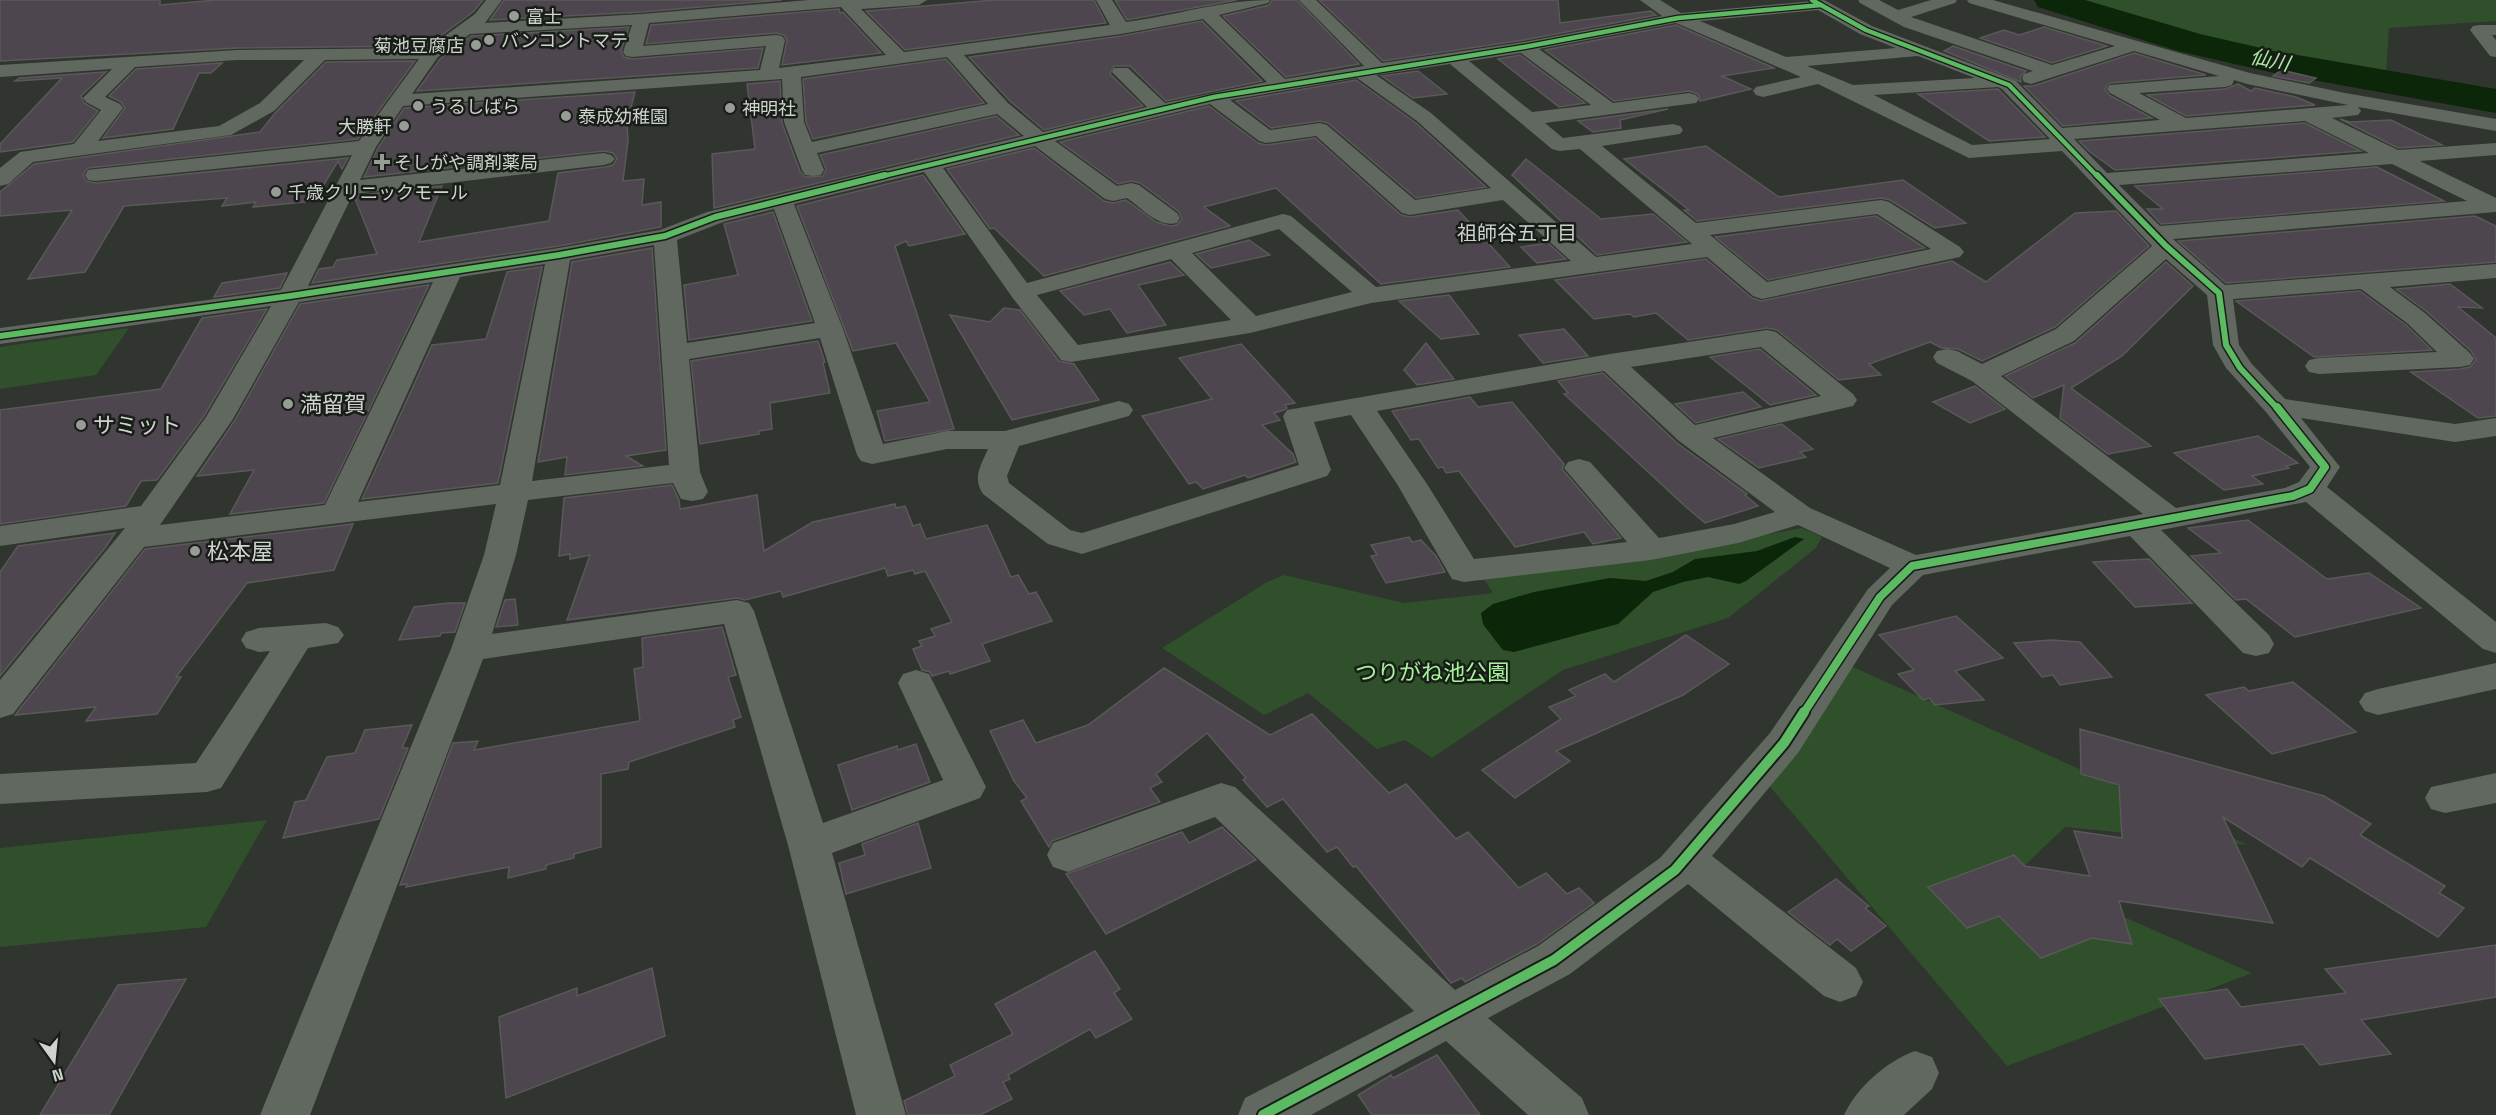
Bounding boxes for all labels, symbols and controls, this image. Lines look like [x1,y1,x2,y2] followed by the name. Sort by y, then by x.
[526,5,562,28] place label: 富士
[507,9,521,23] marker: 富士
[501,29,628,52] place label: バンコントマテ
[482,33,496,47] marker: バンコントマテ
[374,34,464,57] place label: 菊池豆腐店
[469,38,483,52] marker: 菊池豆腐店
[2248,43,2294,77] water label: 仙川
[430,95,520,118] place label: うるしばら
[742,97,796,120] place label: 神明社
[411,99,425,113] marker: うるしばら
[723,101,737,115] marker: 神明社
[578,105,668,128] place label: 泰成幼稚園
[559,109,573,123] marker: 泰成幼稚園
[338,115,392,138] place label: 大勝軒
[397,119,411,133] marker: 大勝軒
[394,151,538,174] place label: そしがや調剤薬局
[375,155,389,169] marker: そしがや調剤薬局
[288,181,468,204] place label: 千歳クリニックモール
[269,185,283,199] marker: 千歳クリニックモール
[1457,220,1577,246] district label: 祖師谷五丁目
[300,390,366,418] place label: 満留賀
[281,397,295,411] marker: 満留賀
[93,411,181,439] place label: サミット
[74,418,88,432] marker: サミット
[207,537,273,565] place label: 松本屋
[188,544,202,558] marker: 松本屋
[1355,658,1509,686] park label: つりがね池公園
[24,1031,84,1091] north arrow
[50,1063,66,1087] text: N

